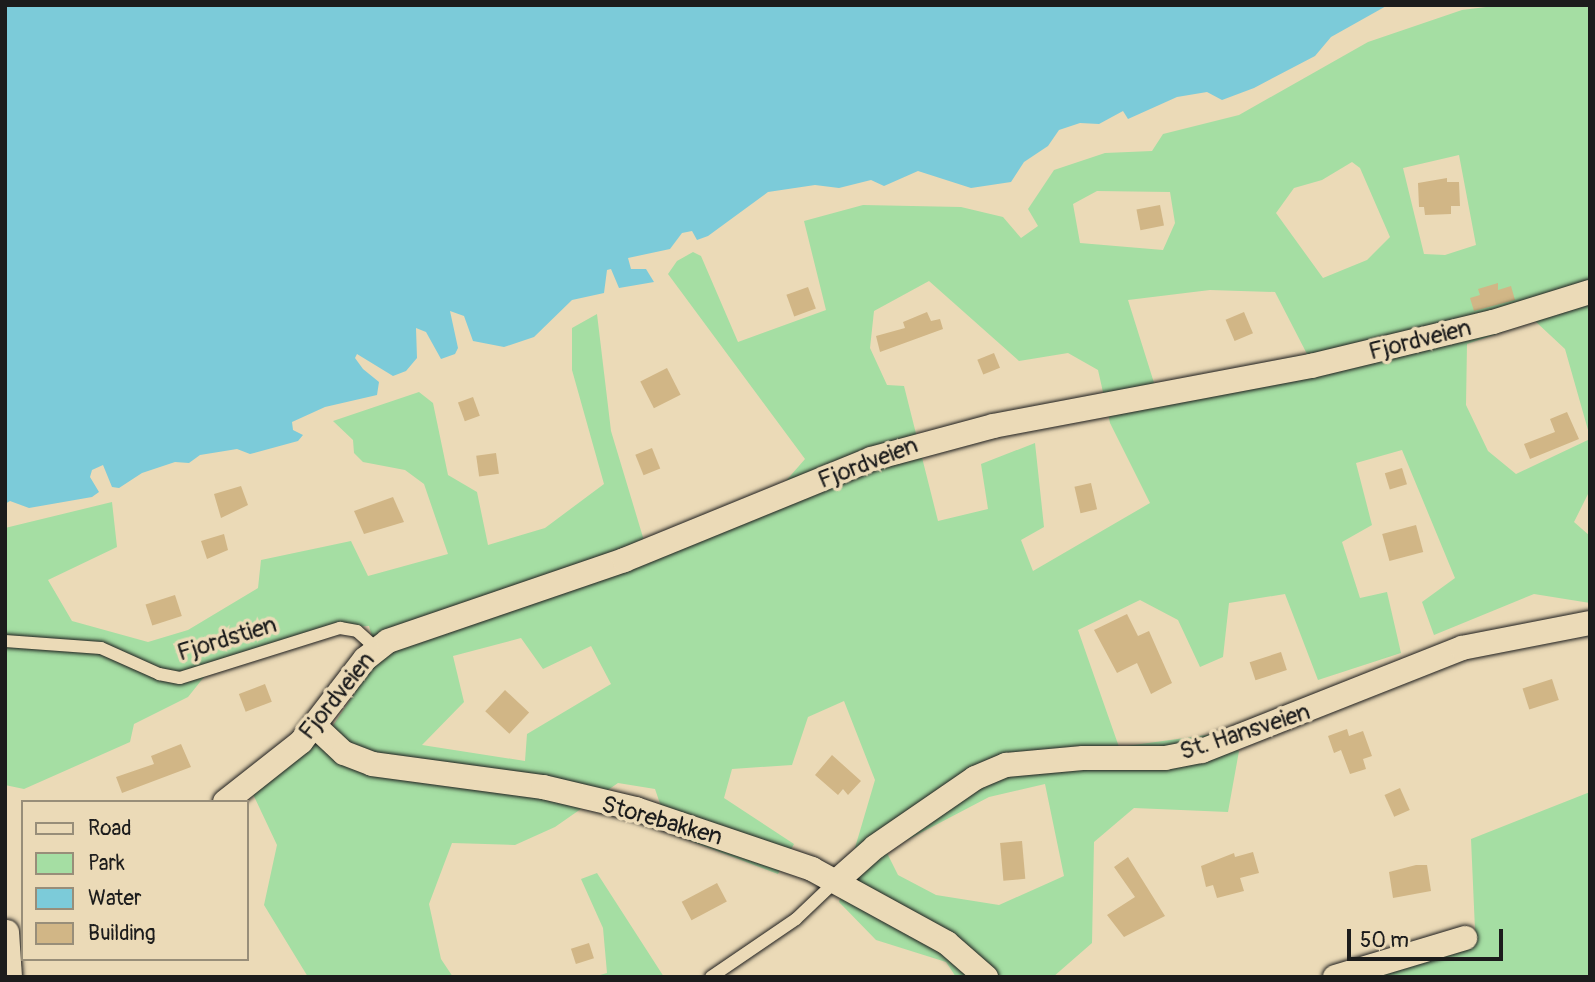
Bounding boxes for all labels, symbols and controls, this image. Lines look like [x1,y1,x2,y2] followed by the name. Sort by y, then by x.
[1366,313,1474,367] street label: Fjordveien
[814,431,922,495] street label: Fjordveien
[174,610,280,668] street label: Fjordstien
[293,646,381,746] street label: Fjordveien
[1176,697,1314,767] street label: St. Hansveien
[598,790,726,852] street label: Storebakken
[21,800,248,961] legend
[88,815,132,842] text: Road
[88,850,125,877] text: Park
[88,885,141,912] text: Water
[1350,916,1506,960] scale bar
[88,920,155,947] text: Building
[1360,927,1409,954] text: 50 m

